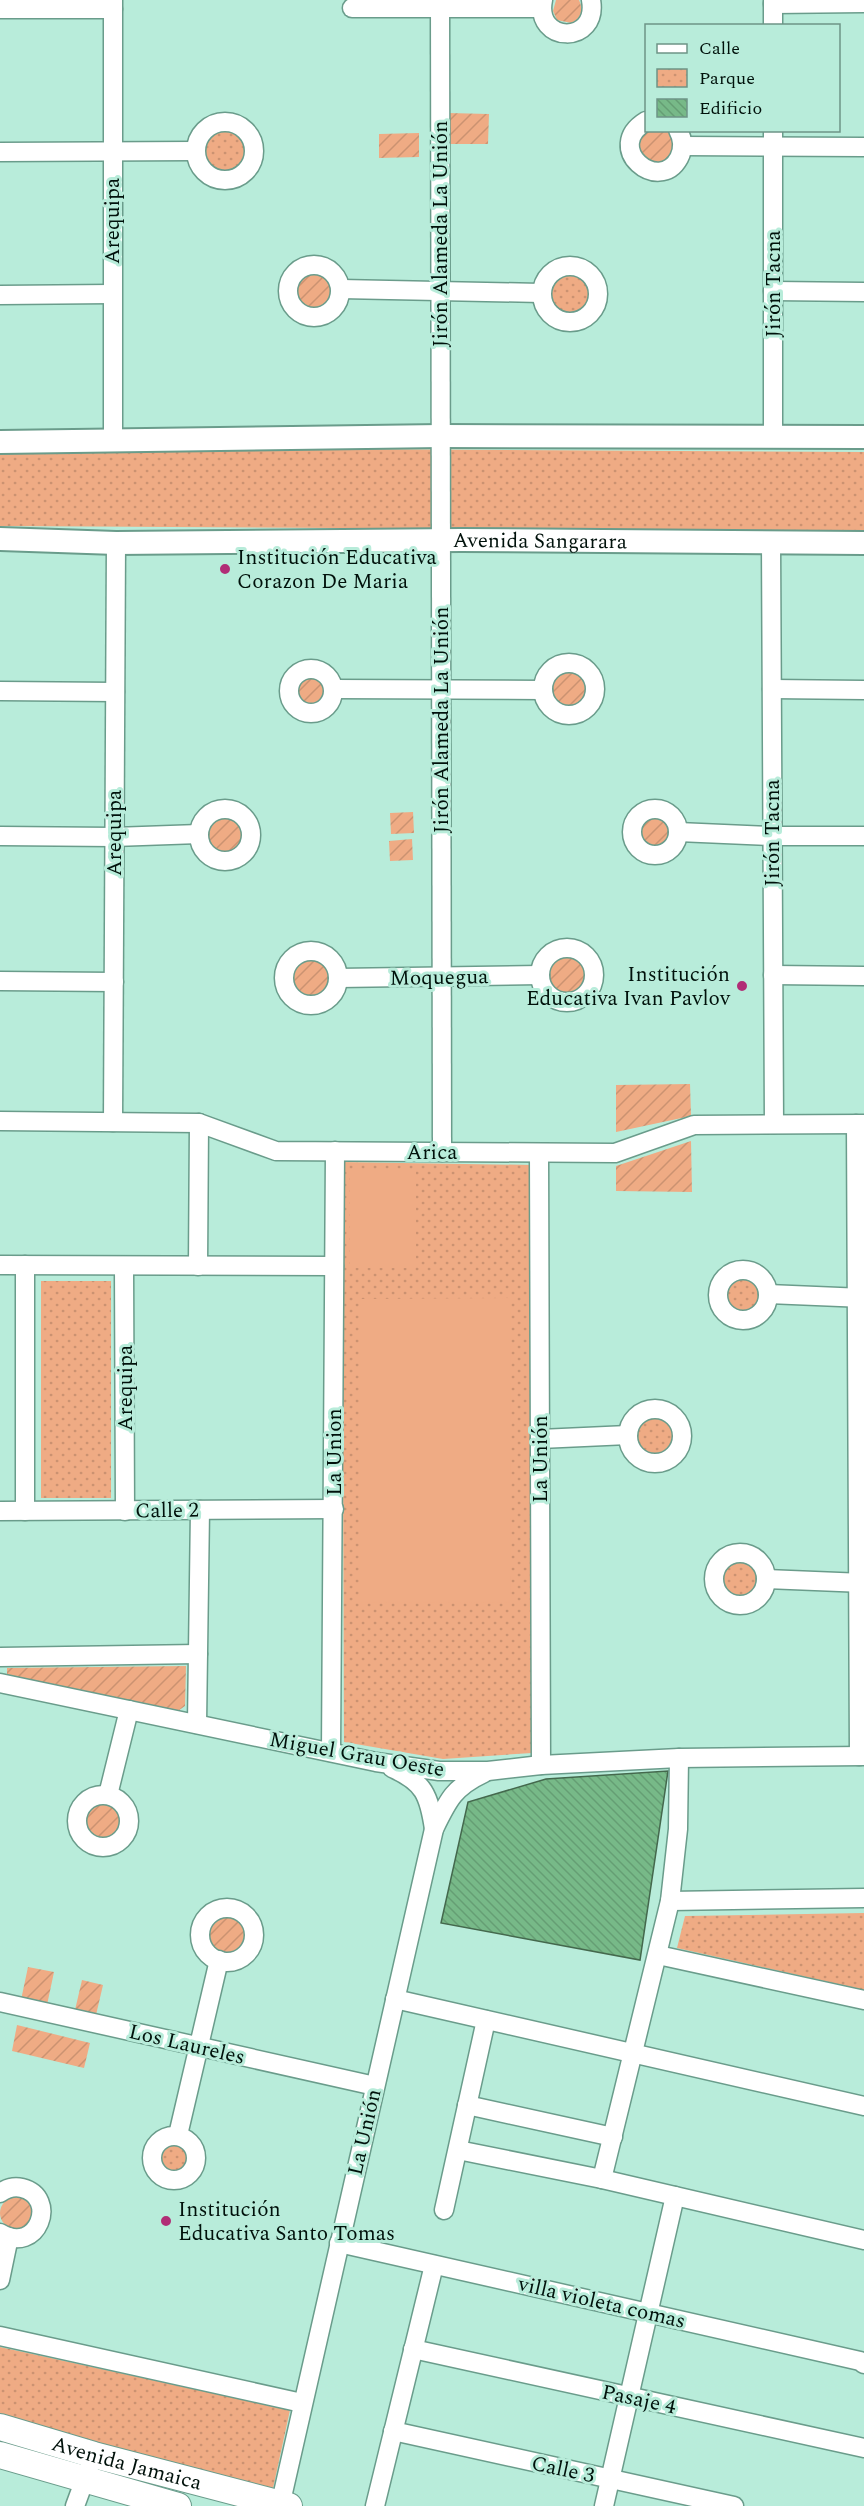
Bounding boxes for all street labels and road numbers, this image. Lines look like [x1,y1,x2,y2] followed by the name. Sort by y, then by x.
[425,121,457,347] street label: Jirón Alameda La Unión
[97,177,129,264] street label: Arequipa
[758,229,790,338] street label: Jirón Tacna
[453,525,628,558] street label: Avenida Sangarara
[426,607,458,833] street label: Jirón Alameda La Unión
[757,778,789,887] street label: Jirón Tacna
[99,789,131,876] street label: Arequipa
[389,961,489,995] street label: Moquegua
[407,1137,458,1169] street label: Arica
[110,1344,142,1431] street label: Arequipa
[319,1408,351,1496] street label: La Union
[525,1415,557,1503] street label: La Unión
[135,1494,199,1528] street label: Calle 2
[267,1724,447,1786] street label: Miguel Grau Oeste
[126,2016,248,2074] street label: Los Laureles
[340,2086,390,2179] street label: La Unión
[514,2268,688,2338] street label: villa violeta comas
[599,2377,679,2424] street label: Pasaje 4
[48,2428,206,2500] street label: Avenida Jamaica
[528,2448,598,2492] street label: Calle 3

